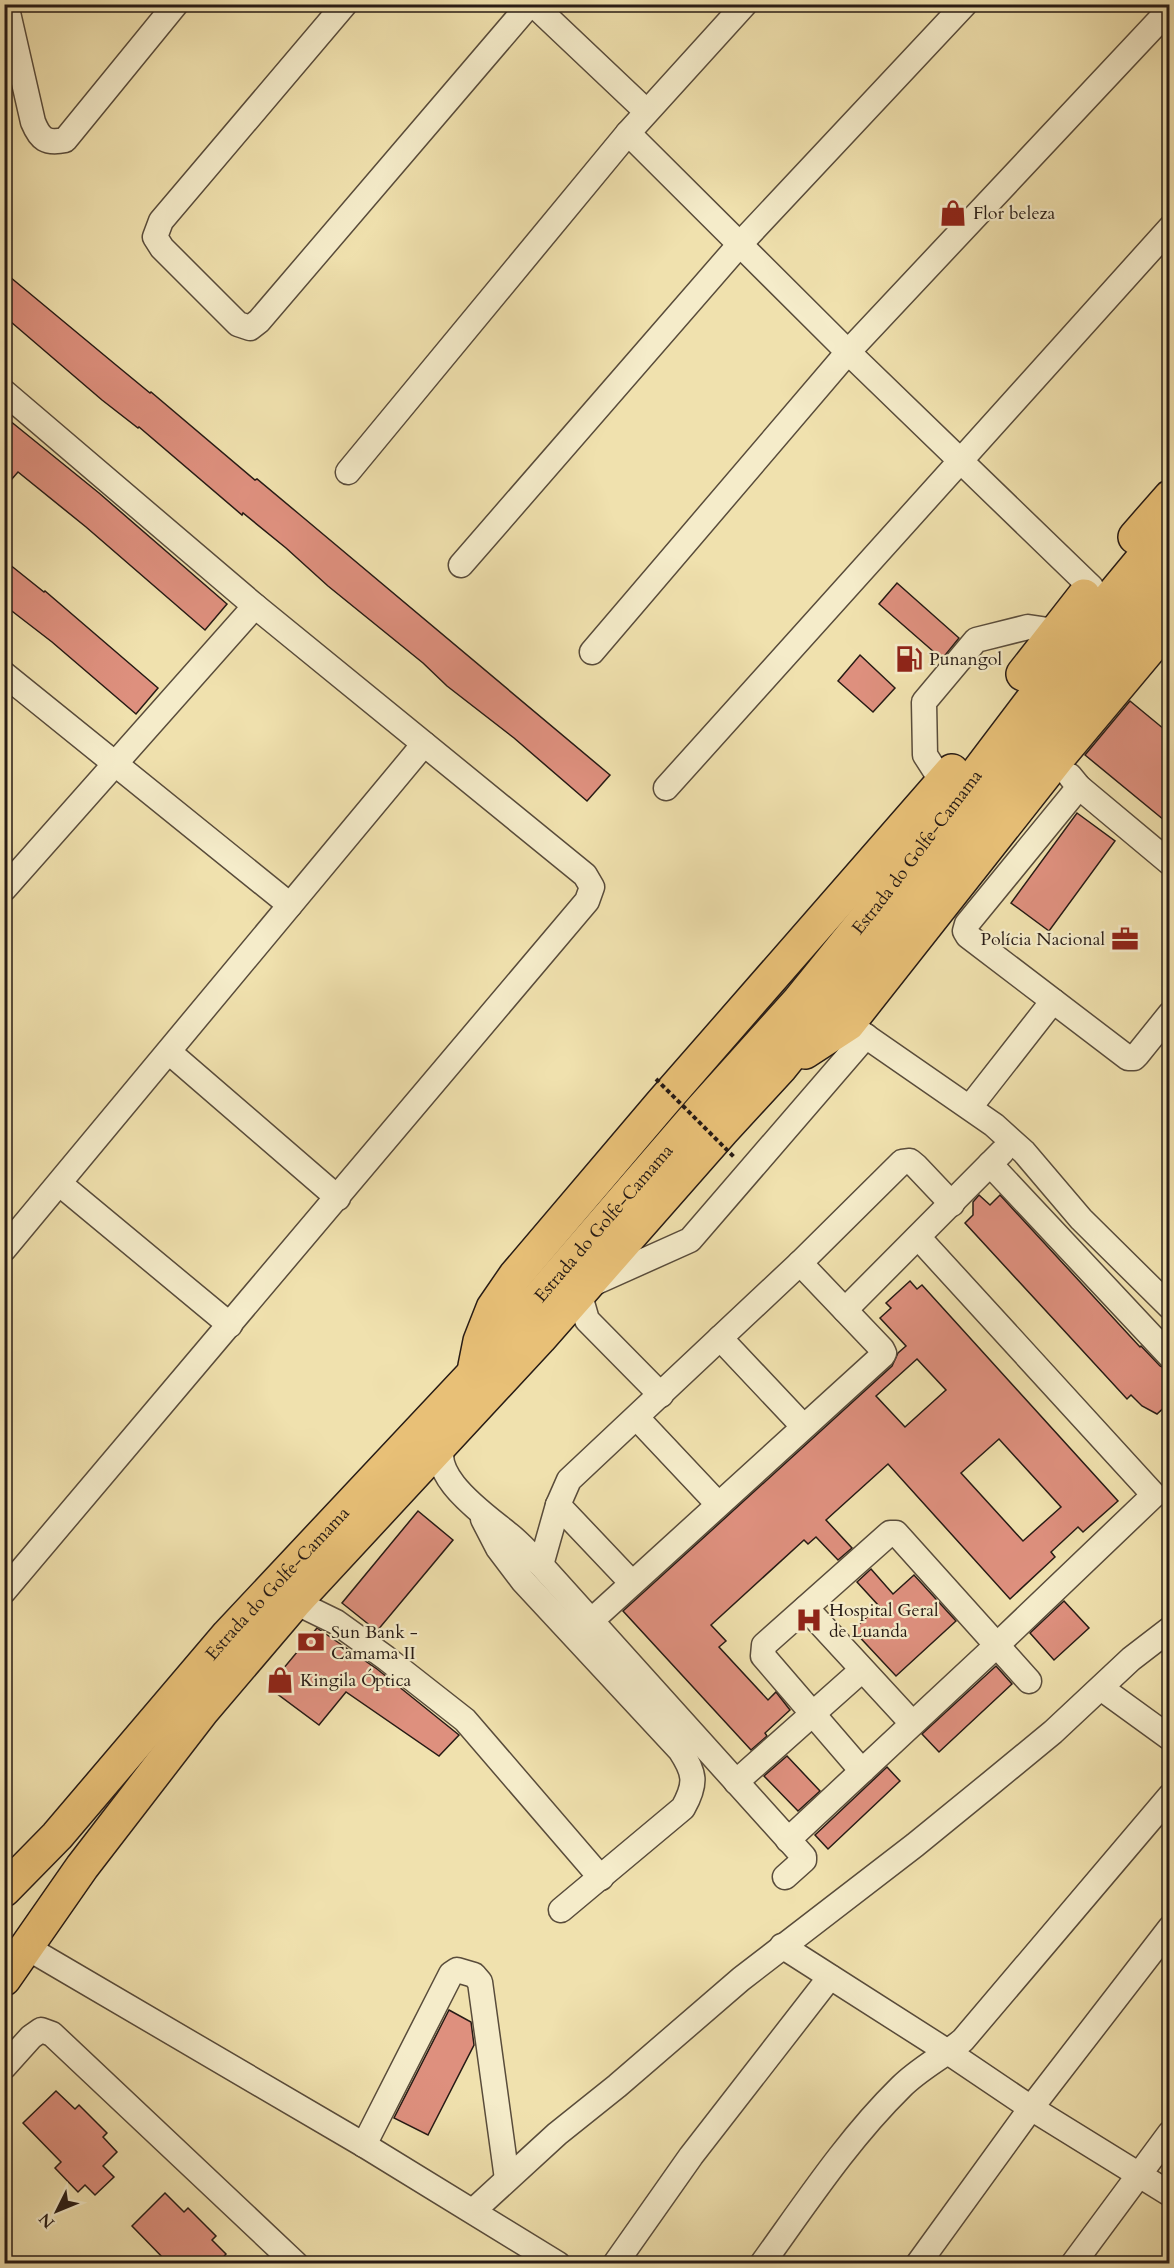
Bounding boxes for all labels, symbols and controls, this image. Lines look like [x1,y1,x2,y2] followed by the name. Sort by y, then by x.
[938,198,968,228] shop icon: Flor beleza
[973,201,1056,226] place label: Flor beleza
[894,644,924,674] fuel station icon: Punangol
[929,647,1003,672] place label: Punangol
[846,764,988,940] street label: Estrada do Golfe-Camama
[1110,924,1140,954] office icon: Polícia Nacional
[980,927,1105,952] place label: Polícia Nacional
[529,1139,679,1308] street label: Estrada do Golfe-Camama
[200,1501,355,1666] street label: Estrada do Golfe-Camama
[829,1598,939,1644] place label: Hospital Geral de Luanda
[794,1605,824,1635] hospital icon: Hospital Geral de Luanda
[331,1620,418,1666] place label: Sun Bank - Camama II
[296,1627,326,1657] bank icon: Sun Bank - Camama II
[265,1665,295,1695] shop icon: Kingila Óptica
[300,1668,412,1693] place label: Kingila Óptica
[27,2181,87,2241] north arrow
[34,2208,60,2233] text: N

